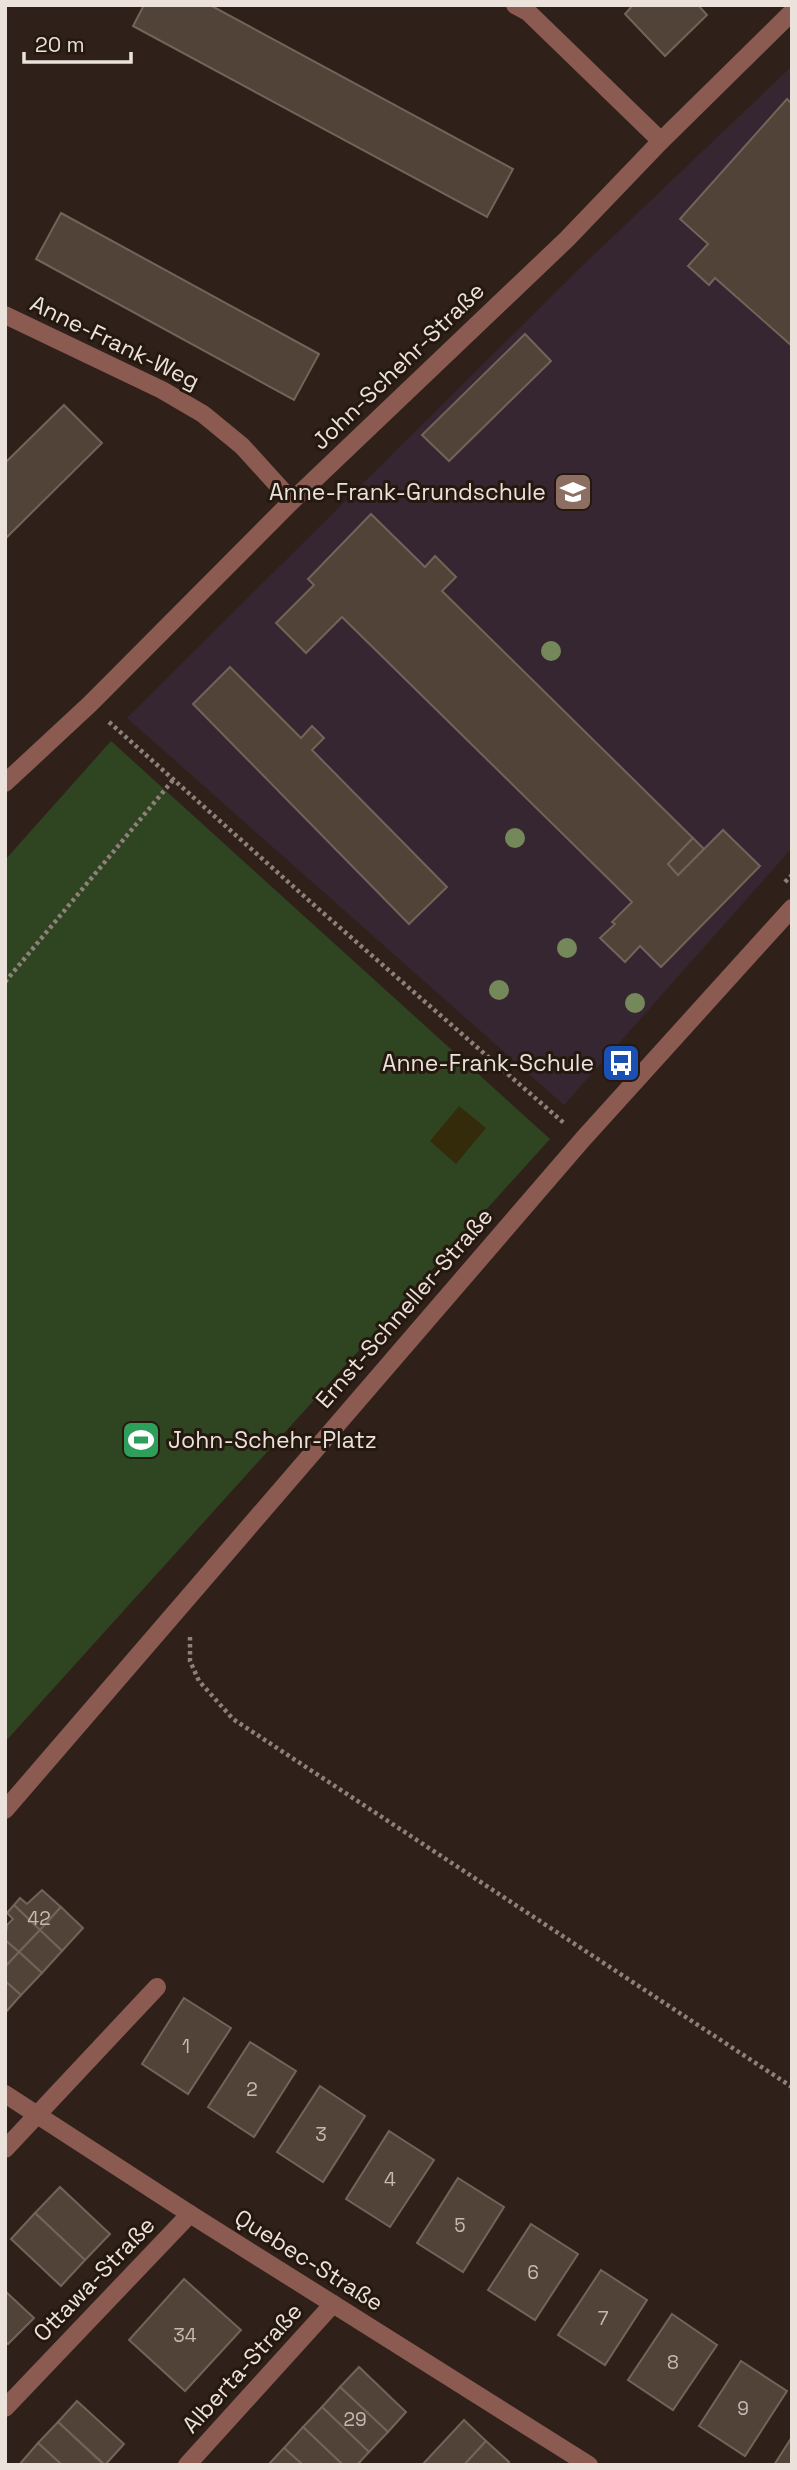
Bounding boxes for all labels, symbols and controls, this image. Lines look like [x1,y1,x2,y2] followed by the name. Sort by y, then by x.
[24,21,131,65] scale bar
[35,31,85,58] text: 20 m
[305,276,491,456] street label: John-Schehr-Straße
[25,288,205,396] street label: Anne-Frank-Weg
[552,471,594,513] school or university icon: Anne-Frank-Grundschule
[269,477,546,507] place label: Anne-Frank-Grundschule
[600,1042,642,1084] bus stop icon: Anne-Frank-Schule
[382,1048,594,1078] place label: Anne-Frank-Schule
[309,1202,499,1414] street label: Ernst-Schneller-Straße
[120,1419,162,1461] sports icon: John-Schehr-Platz
[168,1425,377,1455] place label: John-Schehr-Platz
[27,1906,51,1931] house number: 42
[182,2034,190,2059] house number: 1
[246,2077,258,2102] house number: 2
[315,2122,327,2147] house number: 3
[384,2167,396,2192] house number: 4
[229,2202,389,2318] street label: Quebec-Straße
[27,2210,161,2348] street label: Ottawa-Straße
[454,2213,466,2238] house number: 5
[527,2260,539,2285] house number: 6
[175,2296,309,2440] street label: Alberta-Straße
[598,2306,609,2331] house number: 7
[173,2323,197,2348] house number: 34
[667,2350,679,2375] house number: 8
[737,2396,749,2421] house number: 9
[343,2407,367,2432] house number: 29

